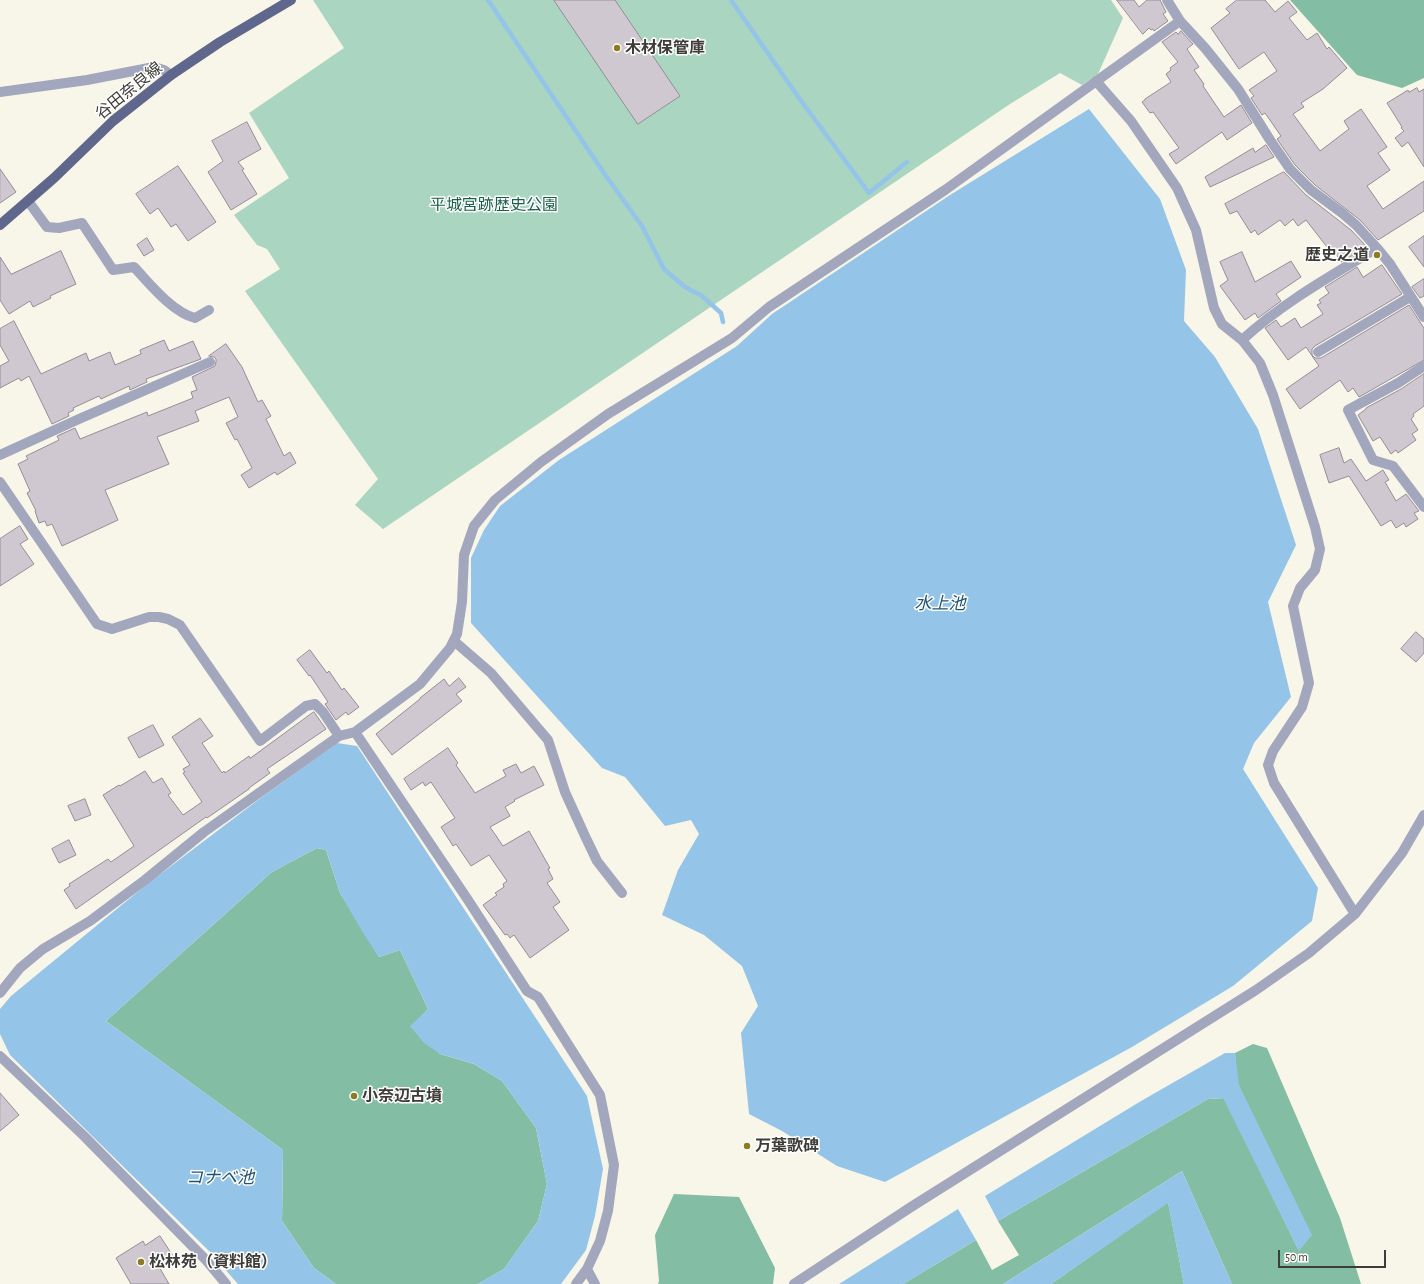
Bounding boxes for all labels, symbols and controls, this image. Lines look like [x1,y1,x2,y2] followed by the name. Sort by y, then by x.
[625,38,705,58] place label: 木材保管庫
[612,43,622,53] marker: 木材保管庫
[92,58,166,124] street label: 谷田奈良線
[430,195,558,215] park label: 平城宮跡歴史公園
[1305,245,1369,265] place label: 歴史之道
[1372,250,1382,260] marker: 歴史之道
[915,594,965,614] water label: 水上池
[362,1086,442,1106] place label: 小奈辺古墳
[349,1091,359,1101] marker: 小奈辺古墳
[755,1136,819,1156] place label: 万葉歌碑
[742,1141,752,1151] marker: 万葉歌碑
[186,1168,254,1188] water label: コナベ池
[1280,1242,1388,1268] scale bar
[1285,1251,1308,1263] text: 50 m
[149,1252,277,1272] place label: 松林苑（資料館）
[136,1257,146,1267] marker: 松林苑（資料館）

